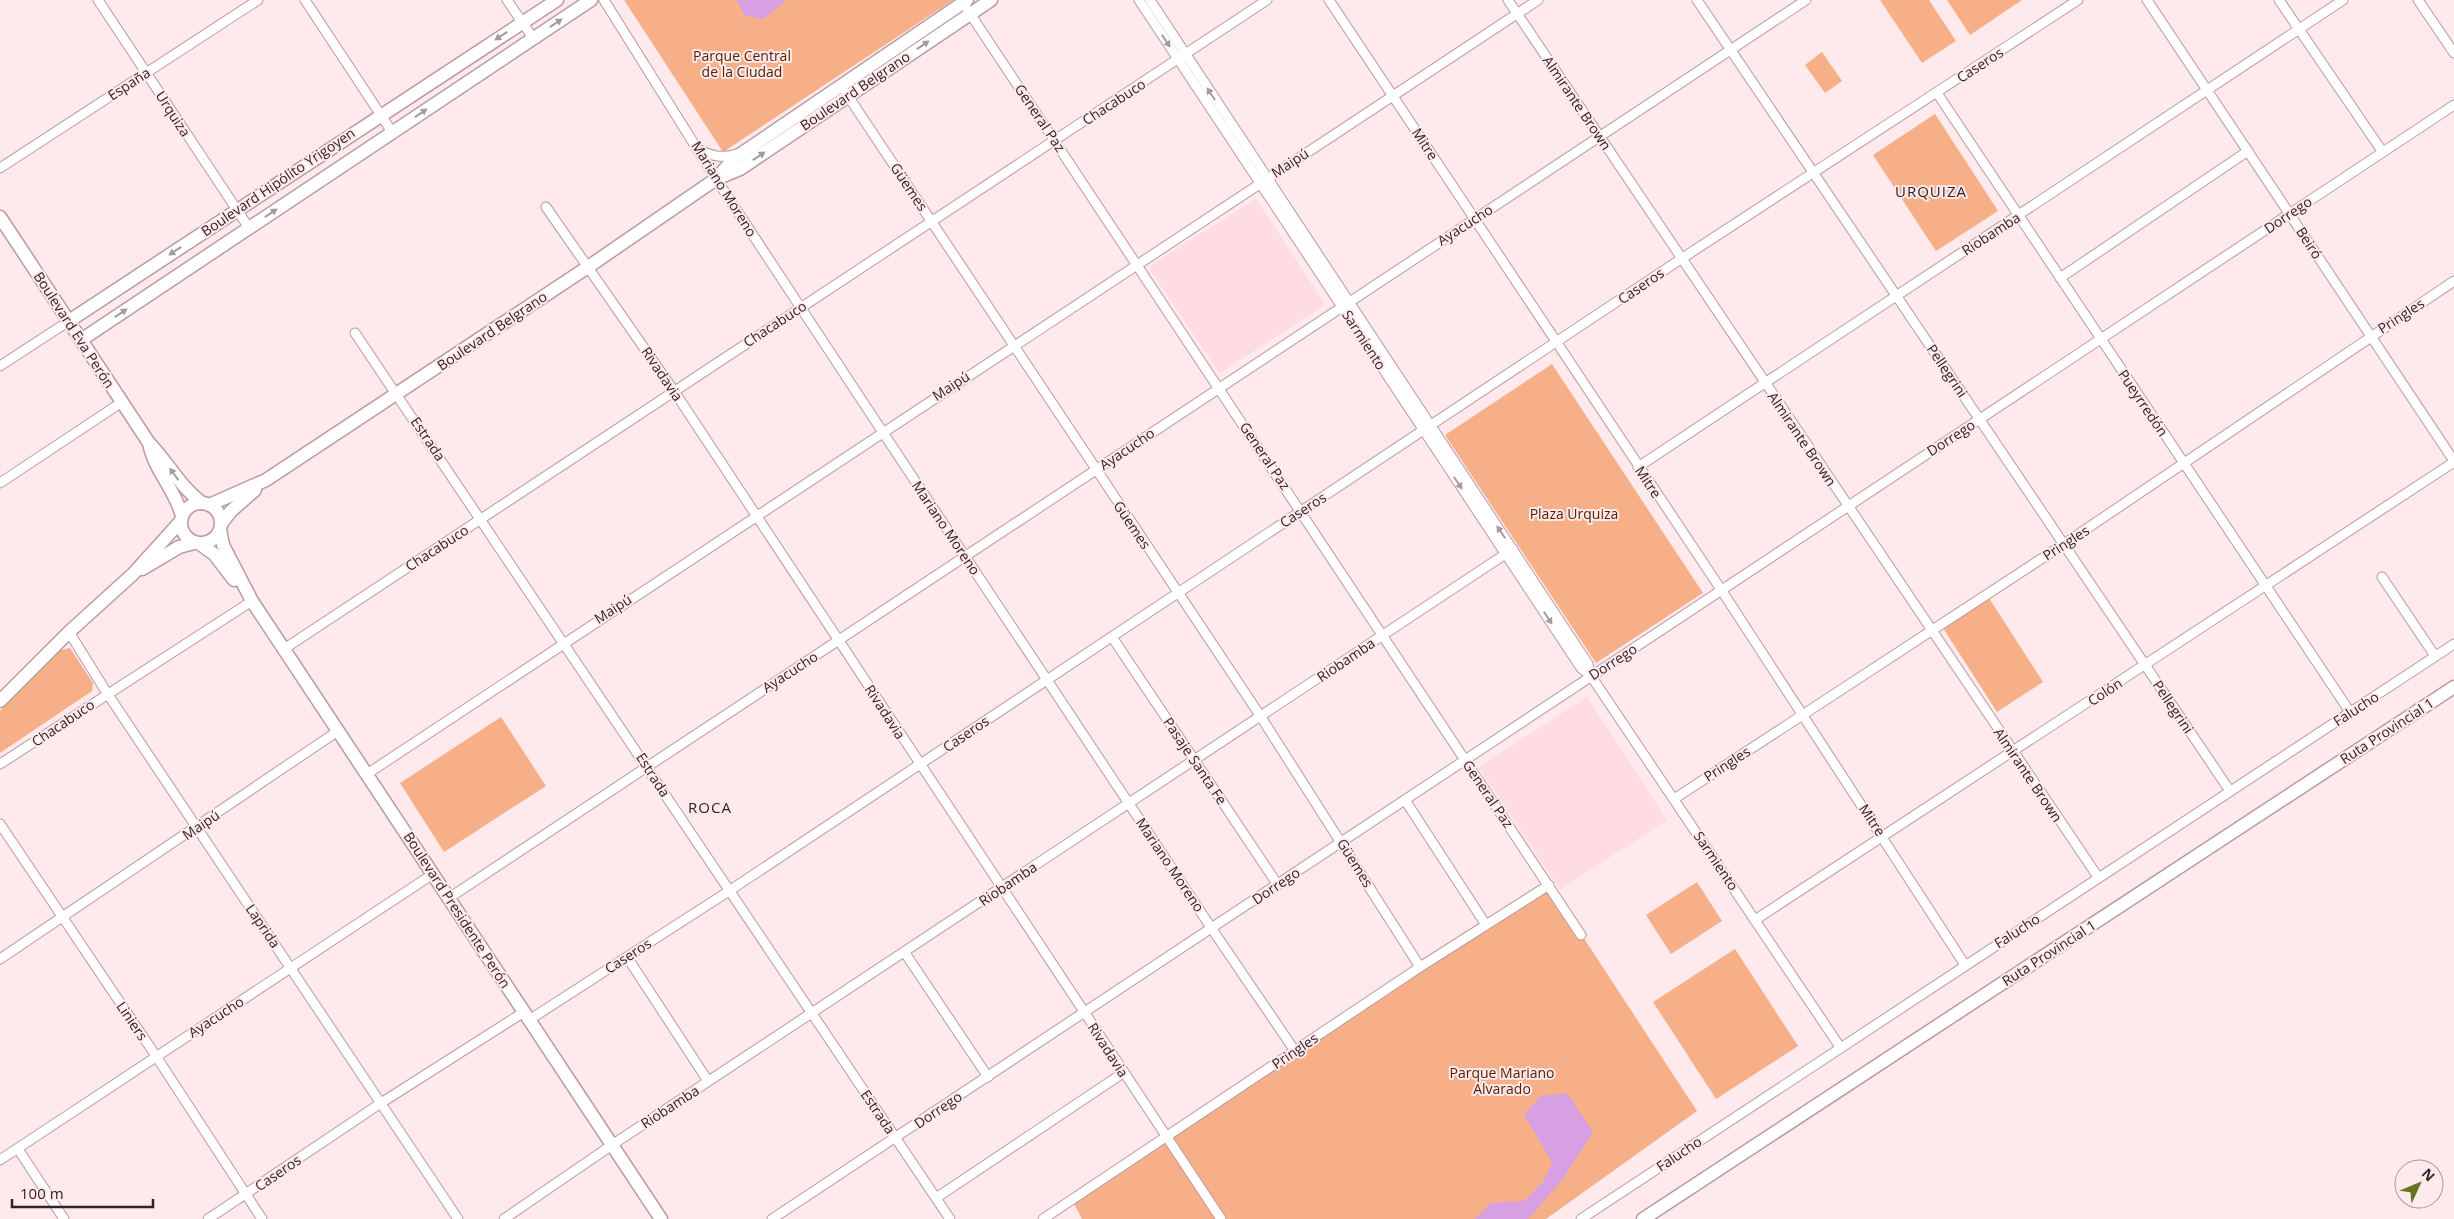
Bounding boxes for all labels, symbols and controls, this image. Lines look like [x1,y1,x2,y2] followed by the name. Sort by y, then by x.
[549,18,563,28] one-way arrow
[494,31,508,41] one-way arrow
[1161,34,1171,47] one-way arrow
[916,40,930,50] one-way arrow
[1953,42,2007,87] street label: Caseros
[693,46,791,81] park label: Parque Central de la Ciudad
[796,47,913,134] street label: Boulevard Belgrano
[1539,52,1616,154] street label: Almirante Brown
[104,63,154,104] street label: España
[1078,74,1149,129] street label: Chacabuco
[1011,80,1070,156] street label: General Paz
[152,87,195,140] street label: Urquiza
[1206,87,1215,100] one-way arrow
[414,108,427,118] one-way arrow
[197,123,358,240] street label: Boulevard Hipólito Yrigoyen
[1408,124,1443,164] street label: Mitre
[687,137,762,240] street label: Mariano Moreno
[1267,143,1312,182] street label: Maipú
[752,151,766,161] one-way arrow
[886,159,933,215] street label: Güemes
[1895,181,1967,201] district label: URQUIZA
[2260,192,2315,238] street label: Dorrego
[1433,200,1496,250] street label: Ayacucho
[264,208,278,218] one-way arrow
[1958,208,2024,260] street label: Riobamba
[2292,223,2327,262] street label: Beiró
[169,246,182,255] one-way arrow
[1614,263,1668,308] street label: Caseros
[30,268,119,392] street label: Boulevard Eva Perón
[433,287,550,374] street label: Boulevard Belgrano
[2374,293,2428,338] street label: Pringles
[739,296,810,351] street label: Chacabuco
[1338,306,1391,373] street label: Sarmiento
[115,308,128,318] one-way arrow
[1923,340,1972,401] street label: Pellegrini
[637,343,688,405] street label: Rivadavia
[928,366,973,405] street label: Maipú
[2114,366,2173,440] street label: Pueyrredón
[1764,388,1841,490] street label: Almirante Brown
[407,413,450,464] street label: Estrada
[1923,415,1979,460] street label: Dorrego
[1236,418,1295,494] street label: General Paz
[1095,423,1158,474] street label: Ayacucho
[1631,462,1666,502] street label: Mitre
[169,468,180,481] one-way arrow
[1453,476,1463,489] one-way arrow
[908,477,985,578] street label: Mariano Moreno
[1276,487,1330,532] street label: Caseros
[1109,497,1156,553] street label: Güemes
[1530,504,1618,523] park label: Plaza Urquiza
[401,520,472,575] street label: Chacabuco
[2039,520,2093,565] street label: Pringles
[1496,525,1506,539] one-way arrow
[590,589,635,628] street label: Maipú
[1543,611,1553,625] one-way arrow
[1313,633,1378,686] street label: Riobamba
[1585,639,1641,684] street label: Dorrego
[758,647,821,697] street label: Ayacucho
[2084,673,2126,710] street label: Colón
[2149,676,2198,737] street label: Pellegrini
[861,681,910,743] street label: Rivadavia
[2329,687,2382,730] street label: Falucho
[2336,693,2437,768] street label: Ruta Provincial 1
[28,695,98,751] street label: Chacabuco
[939,711,993,756] street label: Caseros
[1159,713,1232,808] street label: Pasaje Santa Fe
[1990,724,2067,826] street label: Almirante Brown
[1700,741,1754,786] street label: Pringles
[632,749,675,801] street label: Estrada
[1459,756,1518,832] street label: General Paz
[688,797,732,817] district label: ROCA
[1855,800,1890,840] street label: Mitre
[178,805,223,844] street label: Maipú
[1132,814,1209,915] street label: Mariano Moreno
[1690,827,1743,894] street label: Sarmiento
[400,828,515,992] street label: Boulevard Presidente Perón
[1333,835,1378,891] street label: Güemes
[975,857,1040,910] street label: Riobamba
[1248,863,1303,909] street label: Dorrego
[242,900,285,951] street label: Laprida
[1990,909,2043,952] street label: Falucho
[1998,915,2099,990] street label: Ruta Provincial 1
[601,933,655,978] street label: Caseros
[184,992,247,1042] street label: Ayacucho
[112,997,153,1044] street label: Liniers
[1084,1019,1133,1081] street label: Rivadavia
[1268,1028,1322,1073] street label: Pringles
[1450,1063,1555,1098] park label: Parque Mariano Alvarado
[637,1081,703,1133] street label: Riobamba
[857,1086,900,1137] street label: Estrada
[910,1087,965,1133] street label: Dorrego
[1652,1131,1705,1176] street label: Falucho
[251,1150,305,1195] street label: Caseros
[2394,1159,2444,1209] north arrow
[2418,1164,2440,1185] text: N
[12,1176,154,1208] scale bar
[20,1183,64,1203] text: 100 m

